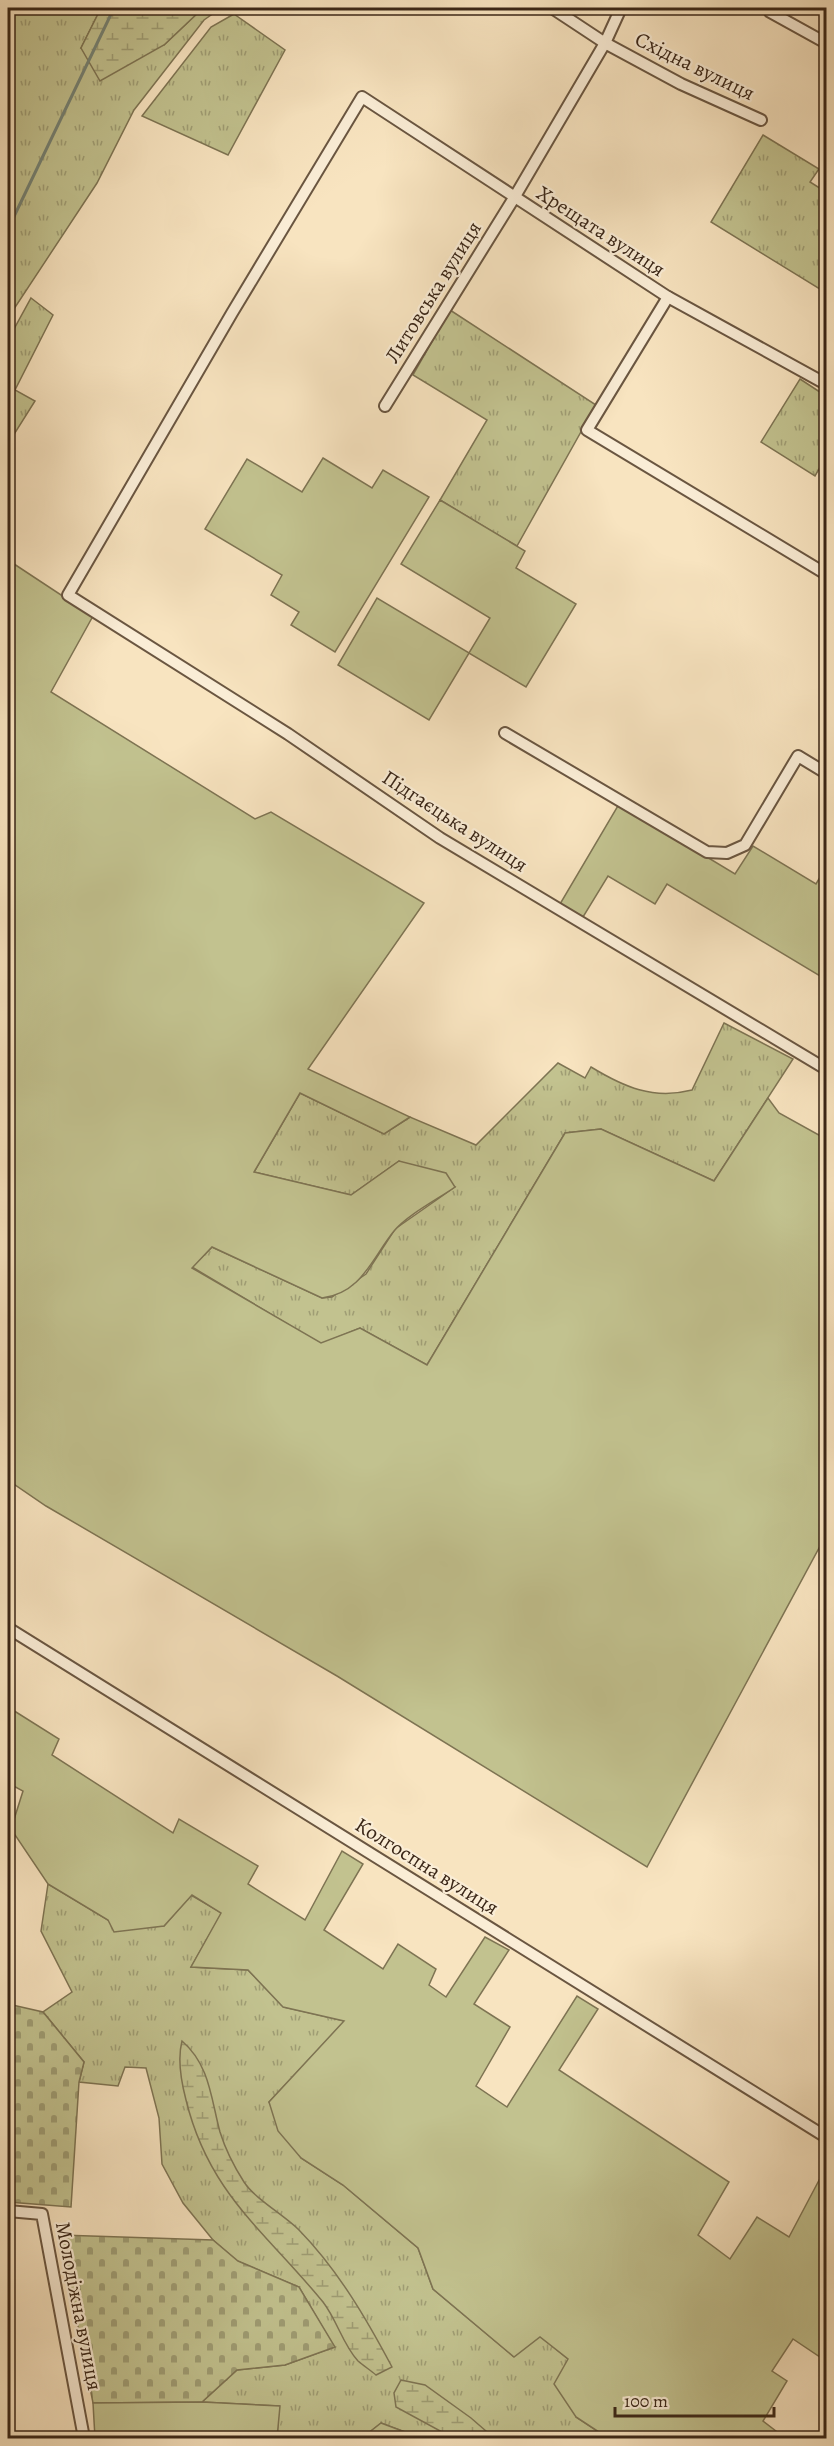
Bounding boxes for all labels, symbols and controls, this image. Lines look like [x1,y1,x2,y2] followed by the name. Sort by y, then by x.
[631,25,759,107] street label: Східна вулиця
[531,179,671,283] street label: Хрещата вулиця
[378,216,488,368] street label: Литовська вулиця
[377,763,533,879] street label: Підгаєцька вулиця
[350,1811,504,1921] street label: Колгоспна вулиця
[49,2219,109,2393] street label: Молодіжна вулиця
[615,2380,774,2418] scale bar
[624,2389,668,2413] text: 100 m

